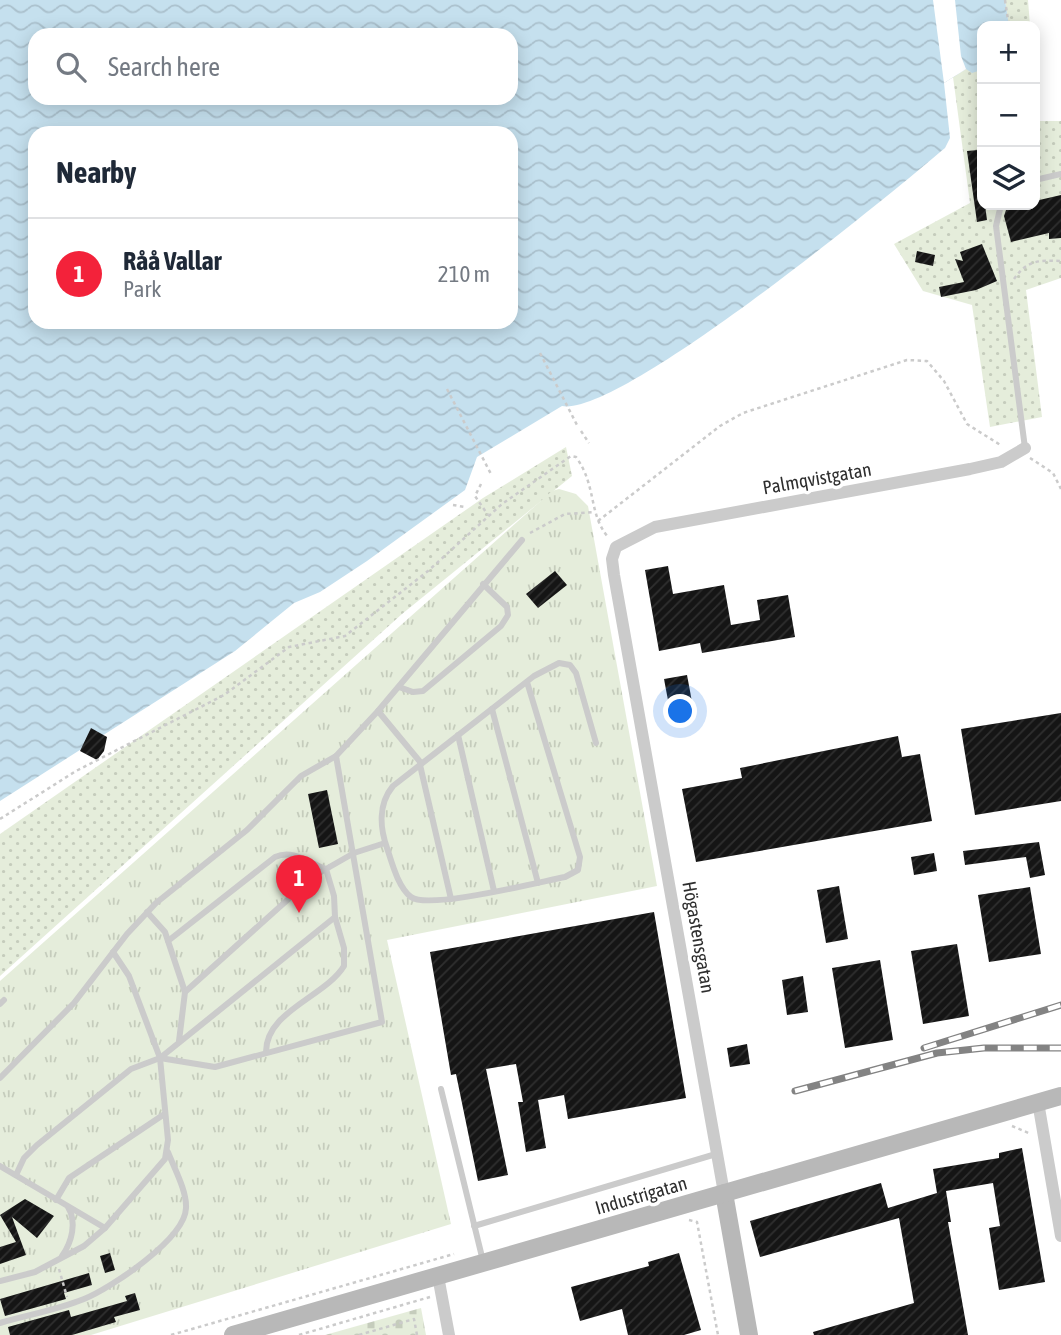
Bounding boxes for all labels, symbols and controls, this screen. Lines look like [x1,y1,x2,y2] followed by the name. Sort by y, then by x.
[977,21,1040,210] map controls
[977,21,1040,84] button: +
[28,28,518,105] search box
[52,48,90,86] icon: search
[108,52,220,82] text: Search here
[977,84,1040,147] button: −
[977,147,1040,210] button: layers
[56,155,136,189] text: Nearby
[123,246,221,276] text: Råå Vallar
[74,261,84,287] text: 1
[438,261,490,287] text: 210 m
[123,276,161,302] text: Park
[761,458,873,498] street label: Palmqvistgatan
[663,694,697,728] your location
[276,855,322,913] pin: 1
[678,879,720,995] street label: Högastensgatan
[593,1171,689,1219] street label: Industrigatan

